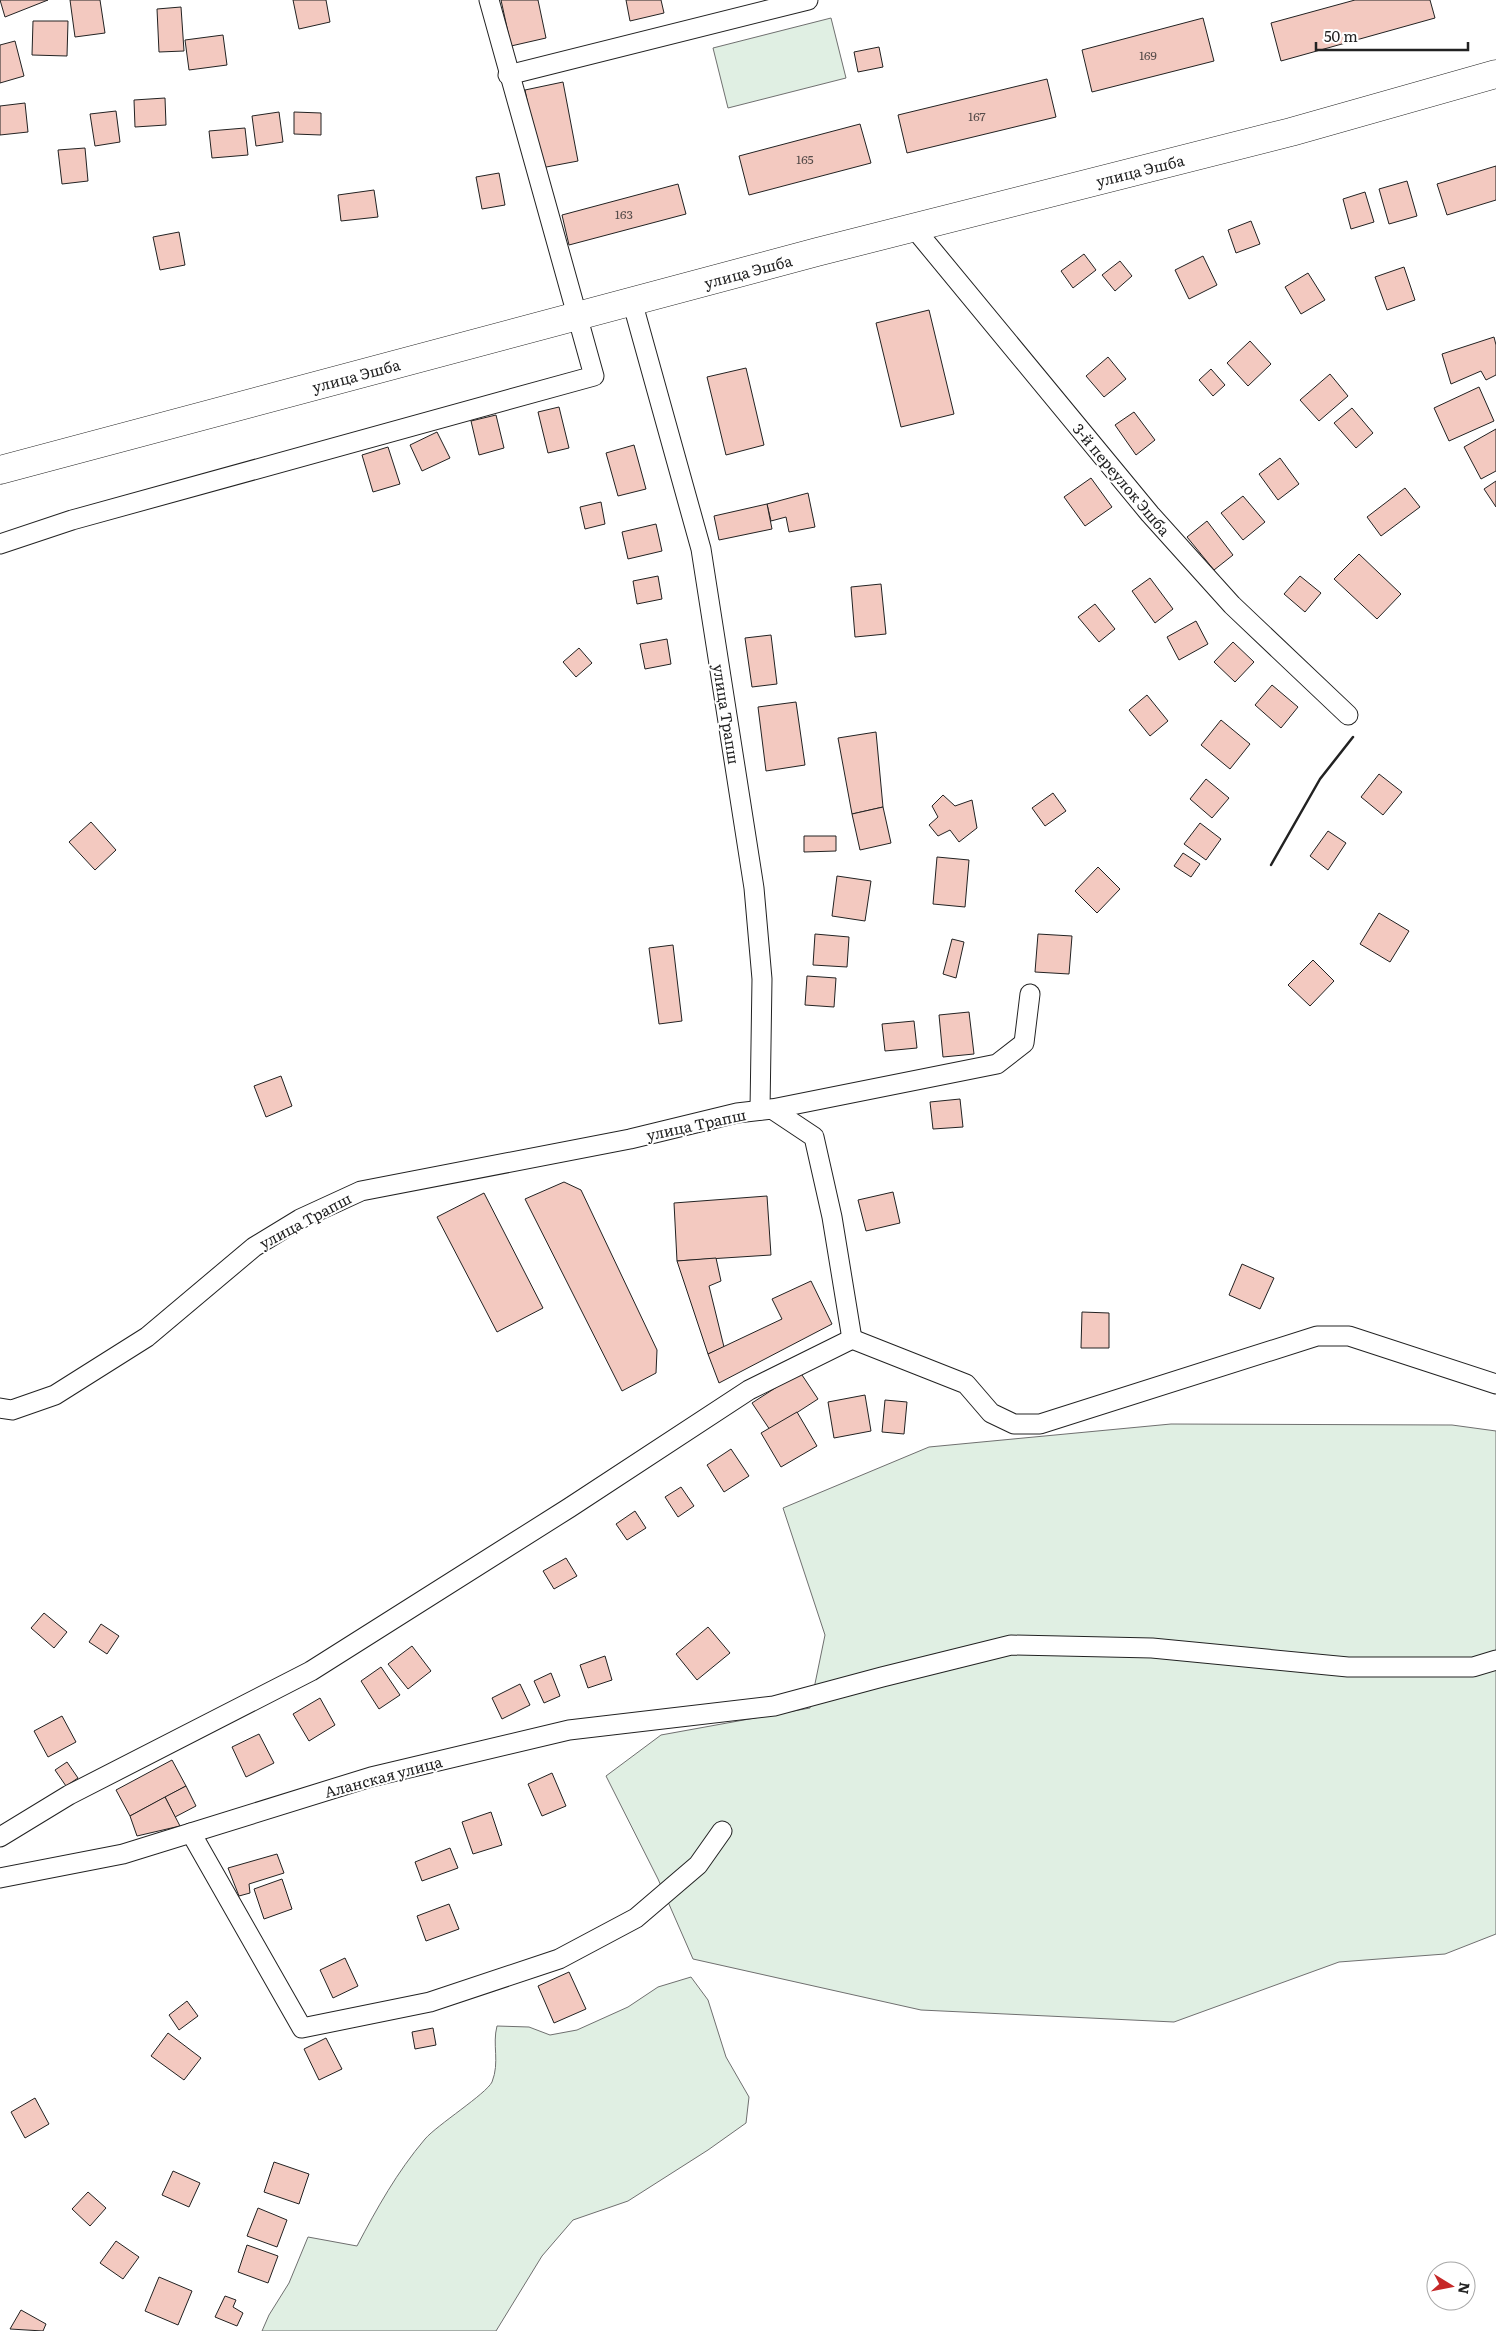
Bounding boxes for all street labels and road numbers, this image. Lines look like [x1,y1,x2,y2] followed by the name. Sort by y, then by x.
[1093,148,1187,192] street label: улица Эшба
[701,248,795,294] street label: улица Эшба
[309,352,403,398] street label: улица Эшба
[1068,418,1177,541] street label: 3-й переулок Эшба
[708,662,746,766] street label: улица Трапш
[644,1102,748,1146] street label: улица Трапш
[255,1186,355,1254] street label: улица Трапш
[322,1749,445,1803] street label: Аланская улица

